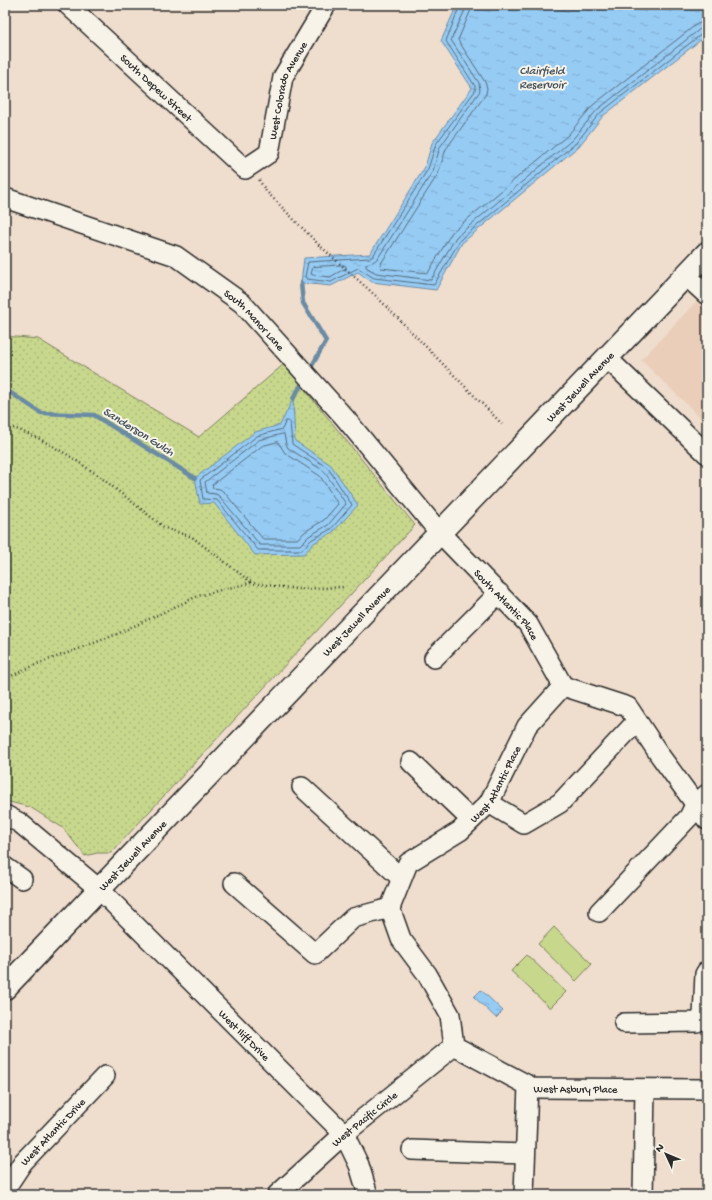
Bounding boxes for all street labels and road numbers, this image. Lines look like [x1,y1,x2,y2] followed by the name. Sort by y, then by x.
[268,40,311,141] street label: West Colorado Avenue
[117,53,195,126] street label: South Depew Street
[221,288,286,354] street label: South Manor Lane
[545,350,618,425] street label: West Jewell Avenue
[471,568,540,643] street label: South Atlantic Place
[321,584,394,660] street label: West Jewell Avenue
[468,744,524,826] street label: West Atlantic Place
[97,818,170,894] street label: West Jewell Avenue
[215,1008,271,1064] street label: West Iliff Drive
[534,1084,618,1096] street label: West Asbury Place
[330,1090,401,1150] street label: West Pacific Circle
[19,1096,89,1169] street label: West Atlantic Drive

